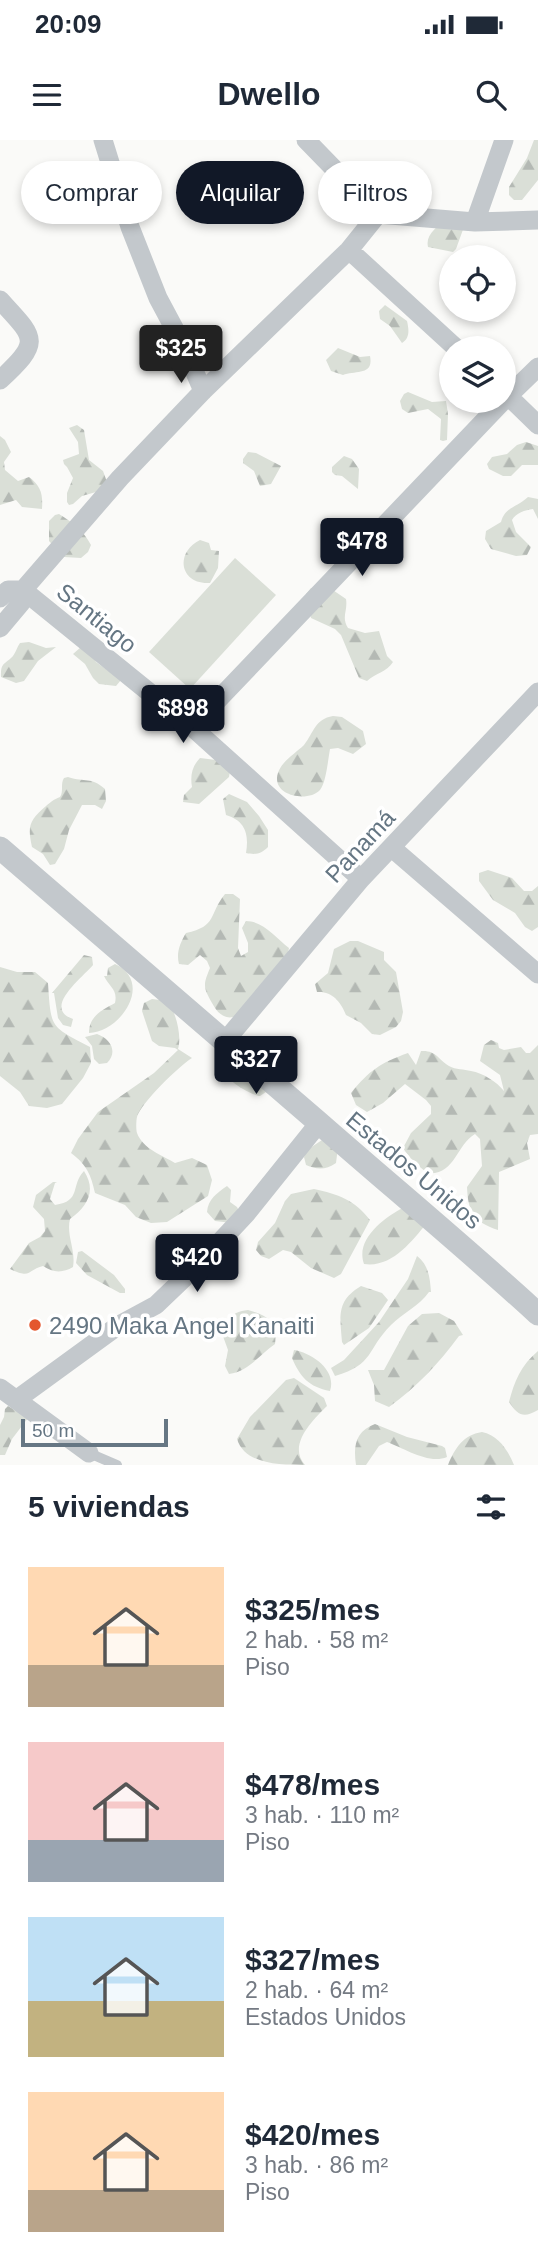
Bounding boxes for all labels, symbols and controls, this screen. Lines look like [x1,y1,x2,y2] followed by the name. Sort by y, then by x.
[35,9,102,39] text: 20:09
[28,76,66,114] icon: menu
[217,76,321,112] text: Dwello
[472,76,510,114] icon: search
[21,161,162,224] chip: Comprar
[176,161,304,224] chip: Alquilar
[318,161,432,224] chip: Filtros
[439,245,516,413] map controls
[439,245,516,322] button: locate
[140,326,222,385] pin: $325
[155,335,207,361] text: $325
[439,336,516,413] button: layers
[321,518,403,578] pin: $478
[336,528,388,554] text: $478
[52,578,142,658] street label: Santiago
[142,686,224,745] pin: $898
[157,695,209,721] text: $898
[320,804,401,888] street label: Panamá
[215,1037,297,1096] pin: $327
[230,1046,282,1072] text: $327
[341,1106,487,1234] street label: Estados Unidos
[156,1234,238,1294] pin: $420
[171,1244,223,1270] text: $420
[49,1312,315,1339] place label: 2490 Maka Angel Kanaiti
[27,1317,43,1333] marker: 2490 Maka Angel Kanaiti
[21,1416,168,1448] scale bar
[32,1420,74,1441] text: 50 m
[472,1488,510,1526] icon: filters
[28,1490,190,1523] text: 5 viviendas
[245,1593,380,1626] text: $325/mes
[84,1595,168,1679] icon: home
[245,1627,388,1653] text: 2 hab. · 58 m²
[245,1654,290,1680] text: Piso
[245,1768,380,1801] text: $478/mes
[84,1770,168,1854] icon: home
[245,1802,399,1828] text: 3 hab. · 110 m²
[245,1829,290,1855] text: Piso
[245,1943,380,1976] text: $327/mes
[84,1945,168,2029] icon: home
[245,1977,388,2003] text: 2 hab. · 64 m²
[245,2004,406,2030] text: Estados Unidos
[245,2118,380,2151] text: $420/mes
[84,2120,168,2204] icon: home
[245,2152,388,2178] text: 3 hab. · 86 m²
[245,2179,290,2205] text: Piso

